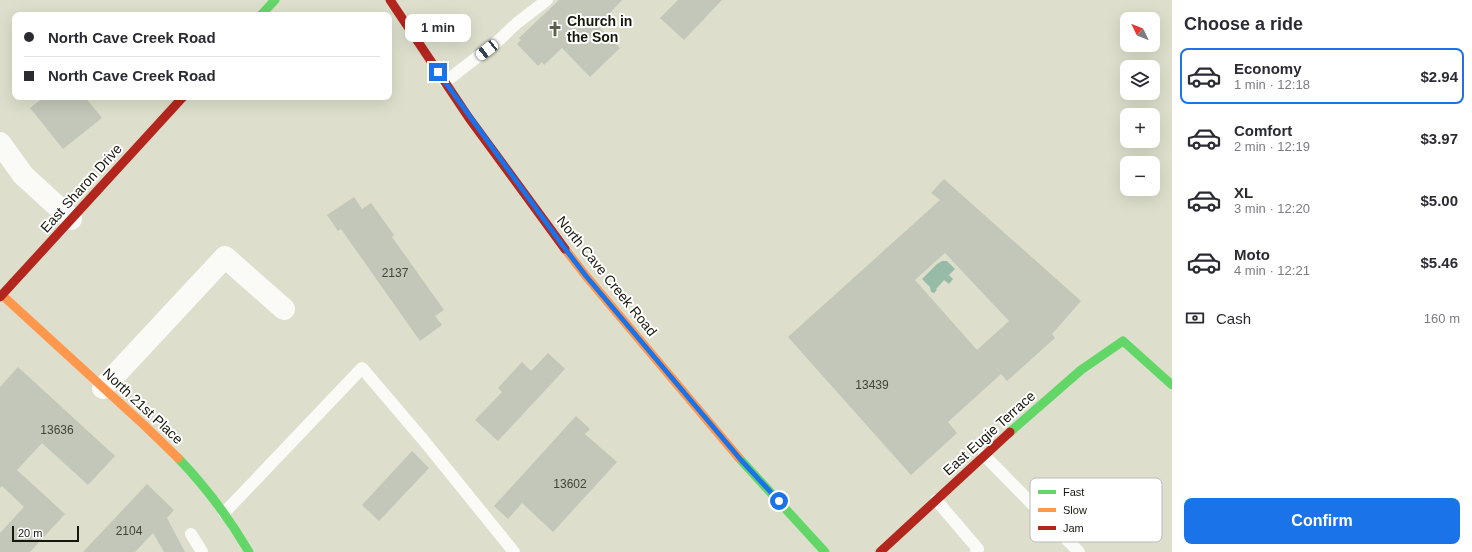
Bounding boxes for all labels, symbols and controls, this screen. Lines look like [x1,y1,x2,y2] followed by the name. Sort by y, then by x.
[1120,12,1160,52] north arrow
[1120,12,1160,196] map controls
[567,13,632,45] place label: Church in the Son
[405,14,471,42] callout: 1 min
[1184,14,1303,34] text: Choose a ride
[421,20,455,35] text: 1 min
[546,20,564,38] church icon: Church in the Son
[48,29,216,46] text: North Cave Creek Road
[474,38,500,62] car
[1186,58,1222,94] icon: car
[1120,60,1160,100] button: layers
[1234,60,1302,77] text: Economy
[429,63,447,81] route end
[48,67,216,84] text: North Cave Creek Road
[1420,68,1458,85] text: $2.94
[1234,77,1310,92] text: 1 min · 12:18
[1120,108,1160,148] button: +
[1186,120,1222,156] icon: car
[1234,122,1292,139] text: Comfort
[1420,130,1458,147] text: $3.97
[1234,139,1310,154] text: 2 min · 12:19
[37,140,125,236] street label: East Sharon Drive
[1120,156,1160,196] button: −
[1186,182,1222,218] icon: car
[1234,184,1253,201] text: XL
[1420,192,1458,209] text: $5.00
[1234,201,1310,216] text: 3 min · 12:20
[554,213,660,339] street label: North Cave Creek Road
[1186,244,1222,280] icon: car
[1234,246,1270,263] text: Moto
[1420,254,1458,271] text: $5.46
[1234,263,1310,278] text: 4 min · 12:21
[382,266,409,280] house number: 2137
[1184,307,1206,329] icon: cash
[1216,310,1251,327] text: Cash
[1424,311,1460,326] text: 160 m
[100,365,186,447] street label: North 21st Place
[855,378,889,392] house number: 13439
[940,387,1038,478] street label: East Eugie Terrace
[40,423,74,437] house number: 13636
[553,477,587,491] house number: 13602
[1030,478,1162,542] legend
[1063,486,1084,498] text: Fast
[770,492,788,510] route start
[1184,498,1460,544] button: Confirm
[1063,504,1087,516] text: Slow
[1063,522,1084,534] text: Jam
[12,524,79,543] scale bar
[116,524,143,538] house number: 2104
[18,527,42,539] text: 20 m

